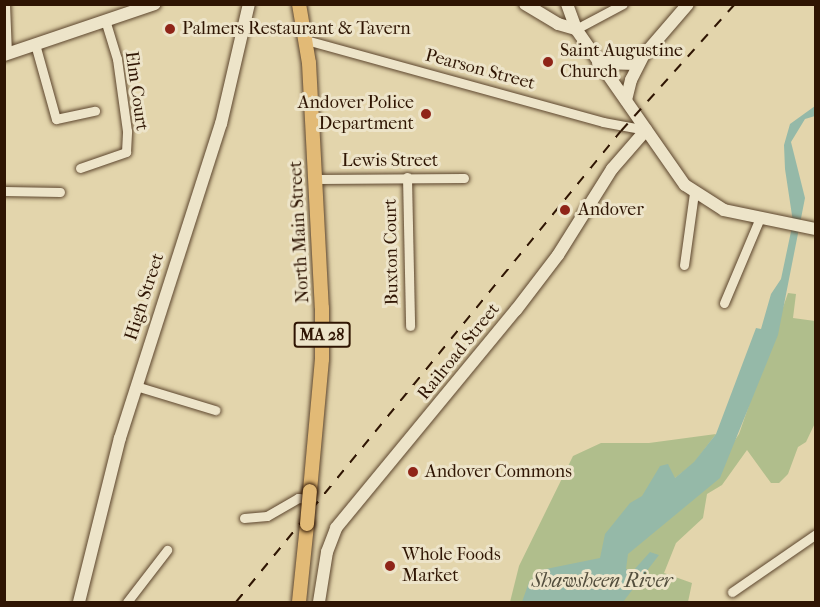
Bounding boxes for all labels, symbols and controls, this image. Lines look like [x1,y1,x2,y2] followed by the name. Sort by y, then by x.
[182,18,411,40] place label: Palmers Restaurant & Tavern
[163,22,177,36] marker: Palmers Restaurant & Tavern
[560,41,683,84] place label: Saint Augustine Church
[423,45,537,95] street label: Pearson Street
[120,50,152,132] street label: Elm Court
[541,55,555,69] marker: Saint Augustine Church
[298,93,414,136] place label: Andover Police Department
[419,107,433,121] marker: Andover Police Department
[342,150,438,172] street label: Lewis Street
[285,160,315,304] street label: North Main Street
[380,199,404,305] street label: Buxton Court
[578,199,644,221] place label: Andover
[556,201,574,219] marker: Andover
[121,251,169,343] street label: High Street
[413,299,505,405] street label: Railroad Street
[294,322,350,348] road number: MA 28
[425,461,572,483] place label: Andover Commons
[406,465,420,479] marker: Andover Commons
[402,545,501,588] place label: Whole Foods Market
[383,559,397,573] marker: Whole Foods Market
[532,568,672,592] water label: Shawsheen River

